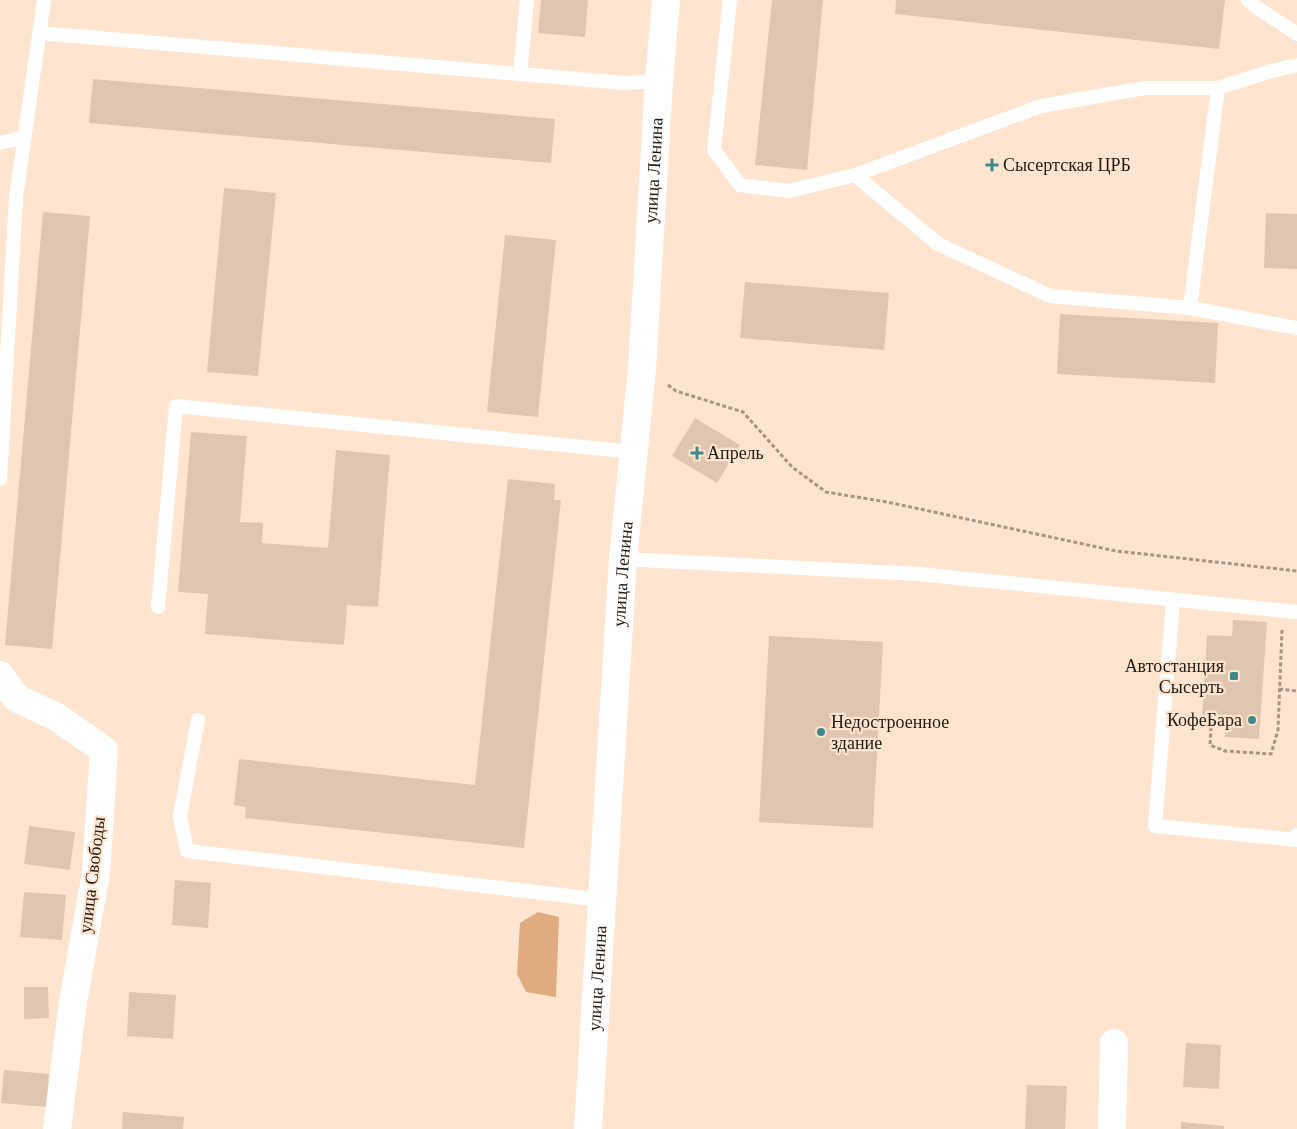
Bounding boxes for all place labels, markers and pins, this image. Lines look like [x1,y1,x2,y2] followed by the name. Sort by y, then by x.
[1003,155,1131,175] place label: Сысертская ЦРБ
[985,158,999,172] marker: Сысертская ЦРБ
[707,443,764,463] place label: Апрель
[691,447,703,459] marker: Апрель
[1125,656,1224,697] place label: Автостанция Сысерть
[1228,670,1240,682] marker: Автостанция Сысерть
[1167,710,1242,730] place label: КофеБара
[831,712,949,753] place label: Недостроенное здание
[1246,714,1258,726] marker: КофеБара
[815,726,827,738] marker: Недостроенное здание

